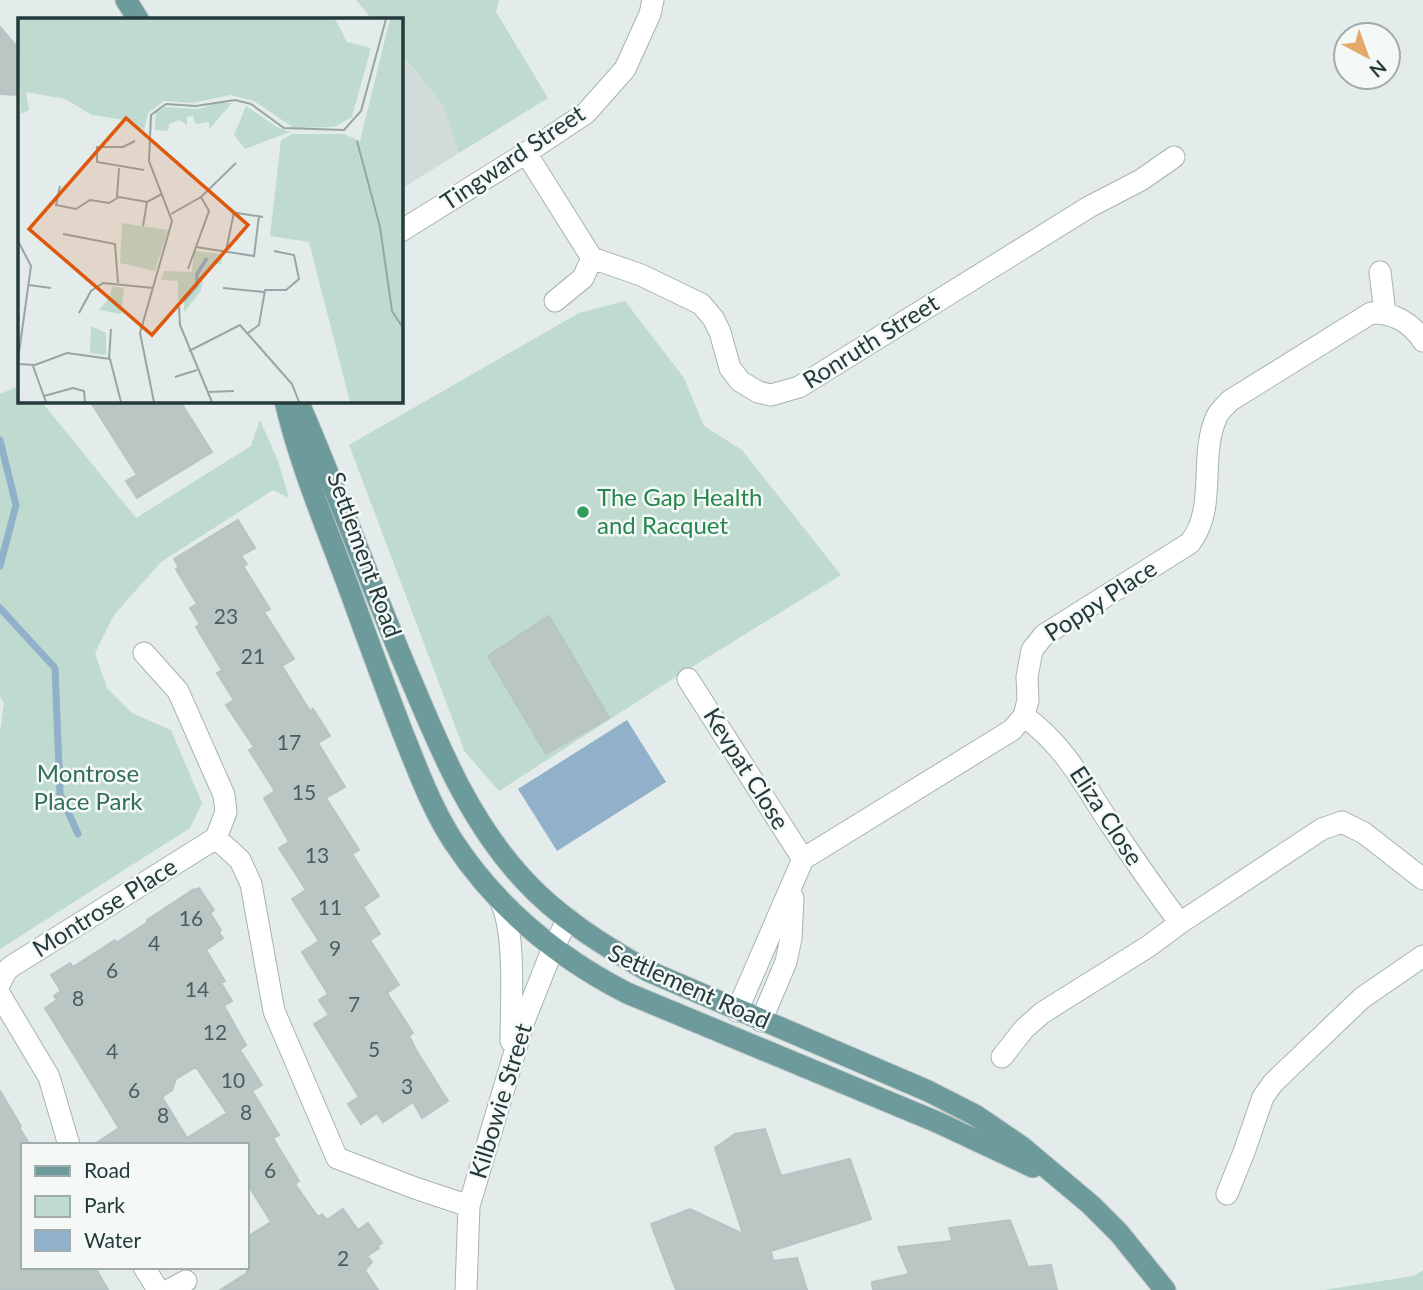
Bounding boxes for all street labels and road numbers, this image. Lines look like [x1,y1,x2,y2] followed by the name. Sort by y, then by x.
[435,98,590,216] street label: Tingward Street
[797,287,944,394] street label: Ronruth Street
[322,468,409,641] street label: Settlement Road
[1039,553,1162,647] street label: Poppy Place
[698,702,796,834] street label: Kevpat Close
[1064,760,1150,870] street label: Eliza Close
[27,851,182,963] street label: Montrose Place
[604,937,775,1034] street label: Settlement Road
[462,1019,537,1182] street label: Kilbowie Street

